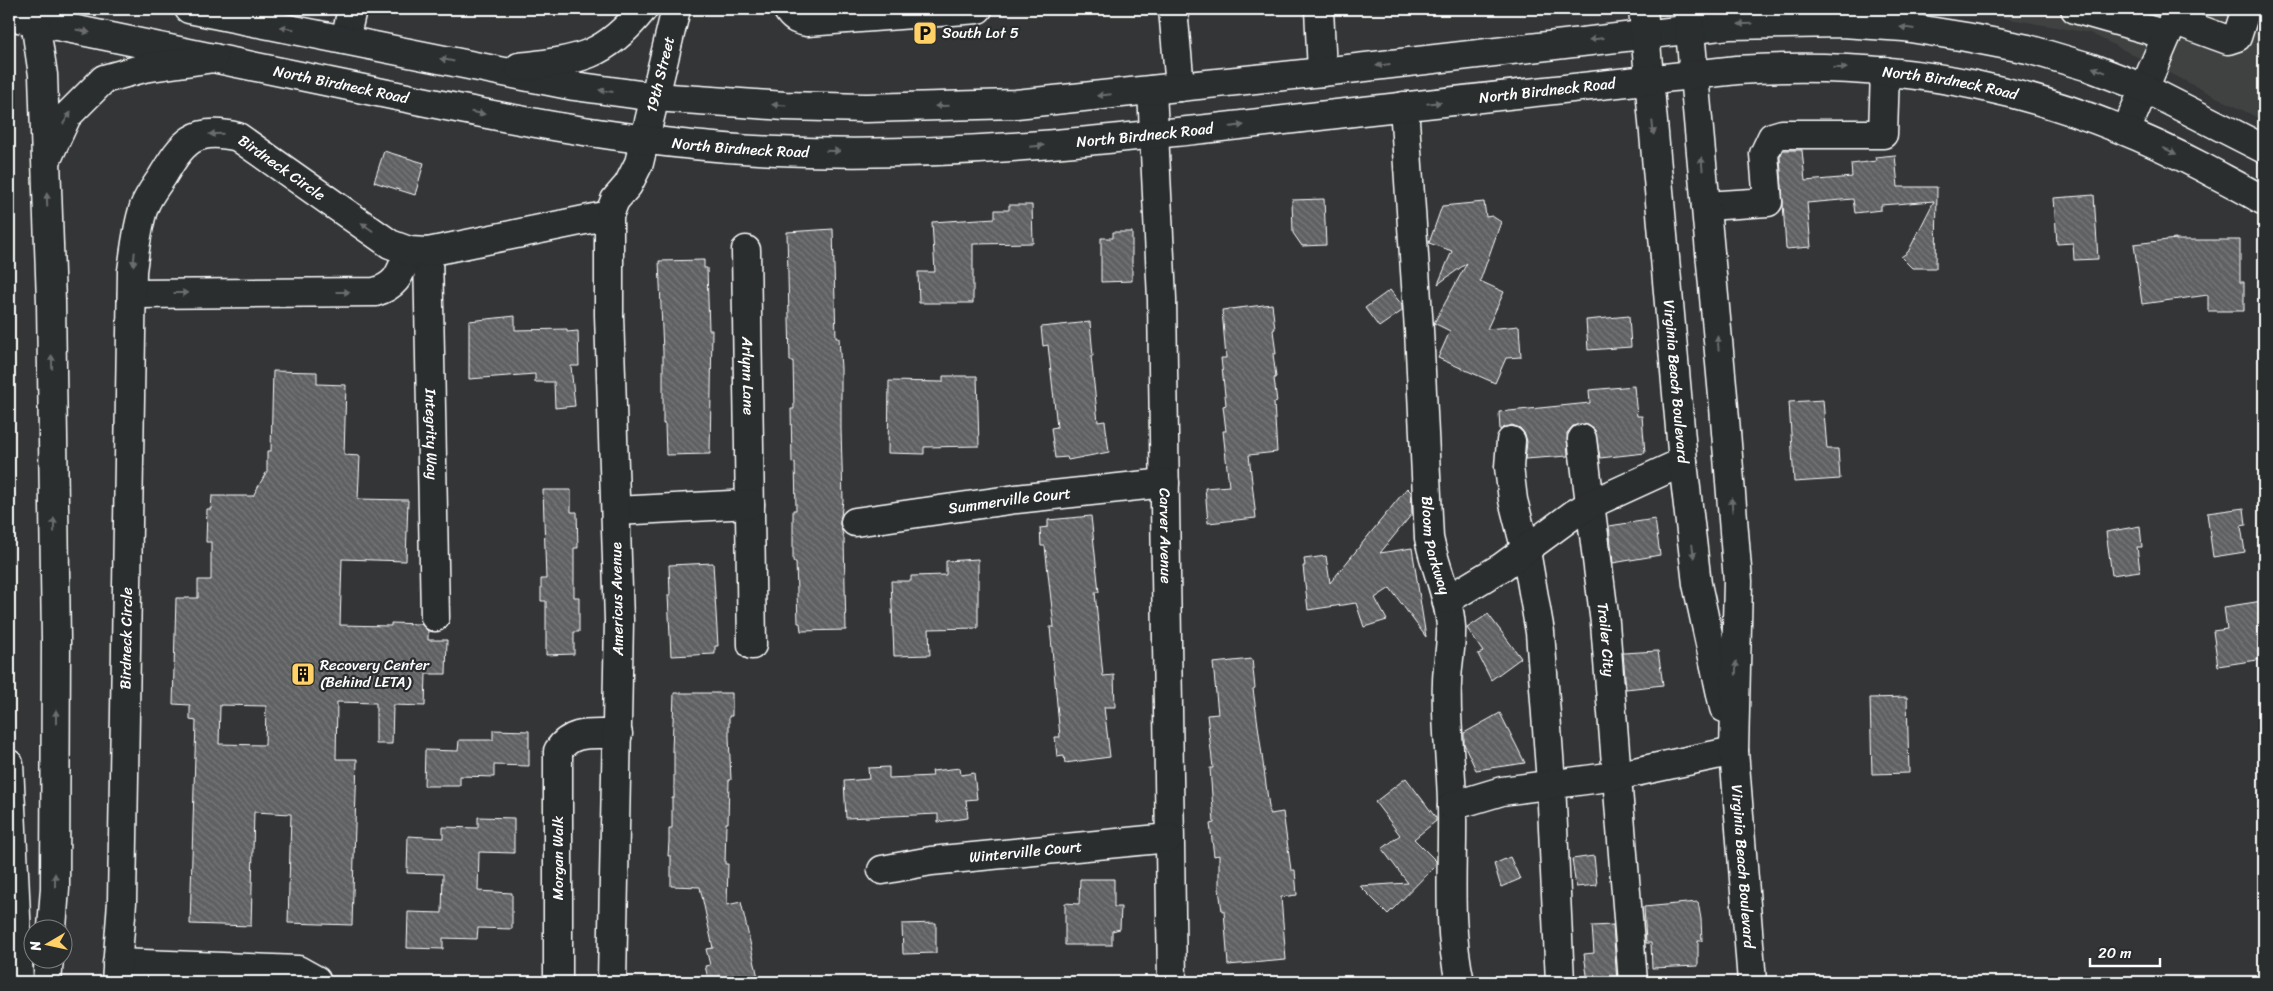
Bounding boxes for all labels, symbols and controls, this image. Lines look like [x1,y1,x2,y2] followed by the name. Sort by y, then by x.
[912,20,938,46] parking icon: South Lot 5
[942,20,1019,46] place label: South Lot 5
[1737,21,1753,29] one-way arrow
[279,24,295,32] one-way arrow
[1899,24,1915,32] one-way arrow
[75,28,91,36] one-way arrow
[639,33,682,115] street label: 19th Street
[1588,35,1604,43] one-way arrow
[438,56,454,64] one-way arrow
[271,58,412,111] street label: North Birdneck Road
[1881,58,2022,108] street label: North Birdneck Road
[1375,61,1391,69] one-way arrow
[1832,64,1848,72] one-way arrow
[2091,66,2106,74] one-way arrow
[1478,70,1618,111] street label: North Birdneck Road
[598,86,614,94] one-way arrow
[1095,91,1111,99] one-way arrow
[1426,99,1442,107] one-way arrow
[771,101,787,109] one-way arrow
[933,102,949,110] one-way arrow
[470,109,486,117] one-way arrow
[63,111,72,124] one-way arrow
[1075,115,1216,155] street label: North Birdneck Road
[1649,120,1657,136] one-way arrow
[1230,122,1246,130] one-way arrow
[233,128,331,208] street label: Birdneck Circle
[671,130,811,165] street label: North Birdneck Road
[208,131,224,139] one-way arrow
[1030,142,1046,150] one-way arrow
[2163,147,2177,155] one-way arrow
[825,148,841,156] one-way arrow
[1698,156,1706,172] one-way arrow
[43,192,51,208] one-way arrow
[360,222,374,232] one-way arrow
[130,252,138,268] one-way arrow
[335,288,351,296] one-way arrow
[173,289,189,297] one-way arrow
[1656,299,1696,465] street label: Virginia Beach Boulevard
[1714,335,1722,351] one-way arrow
[734,336,762,416] street label: Arlynn Lane
[48,354,56,370] one-way arrow
[418,387,445,480] street label: Integrity Way
[946,480,1073,522] street label: Summerville Court
[1152,488,1179,584] street label: Carver Avenue
[1414,495,1458,598] street label: Bloom Parkway
[1728,497,1736,513] one-way arrow
[50,517,58,533] one-way arrow
[603,542,631,657] street label: Americus Avenue
[1689,543,1697,559] one-way arrow
[112,587,140,690] street label: Birdneck Circle
[1590,601,1622,678] street label: Trailer City
[320,652,430,695] place label: Recovery Center (Behind LETA)
[1732,659,1740,675] one-way arrow
[290,661,316,687] building icon: Recovery Center (Behind LETA)
[52,709,60,725] one-way arrow
[1724,784,1762,950] street label: Virginia Beach Boulevard
[545,816,571,900] street label: Morgan Walk
[968,833,1084,870] street label: Winterville Court
[51,872,59,888] one-way arrow
[22,918,72,968] north arrow
[2090,936,2160,968] scale bar
[23,939,49,954] text: N
[2098,940,2132,966] text: 20 m

